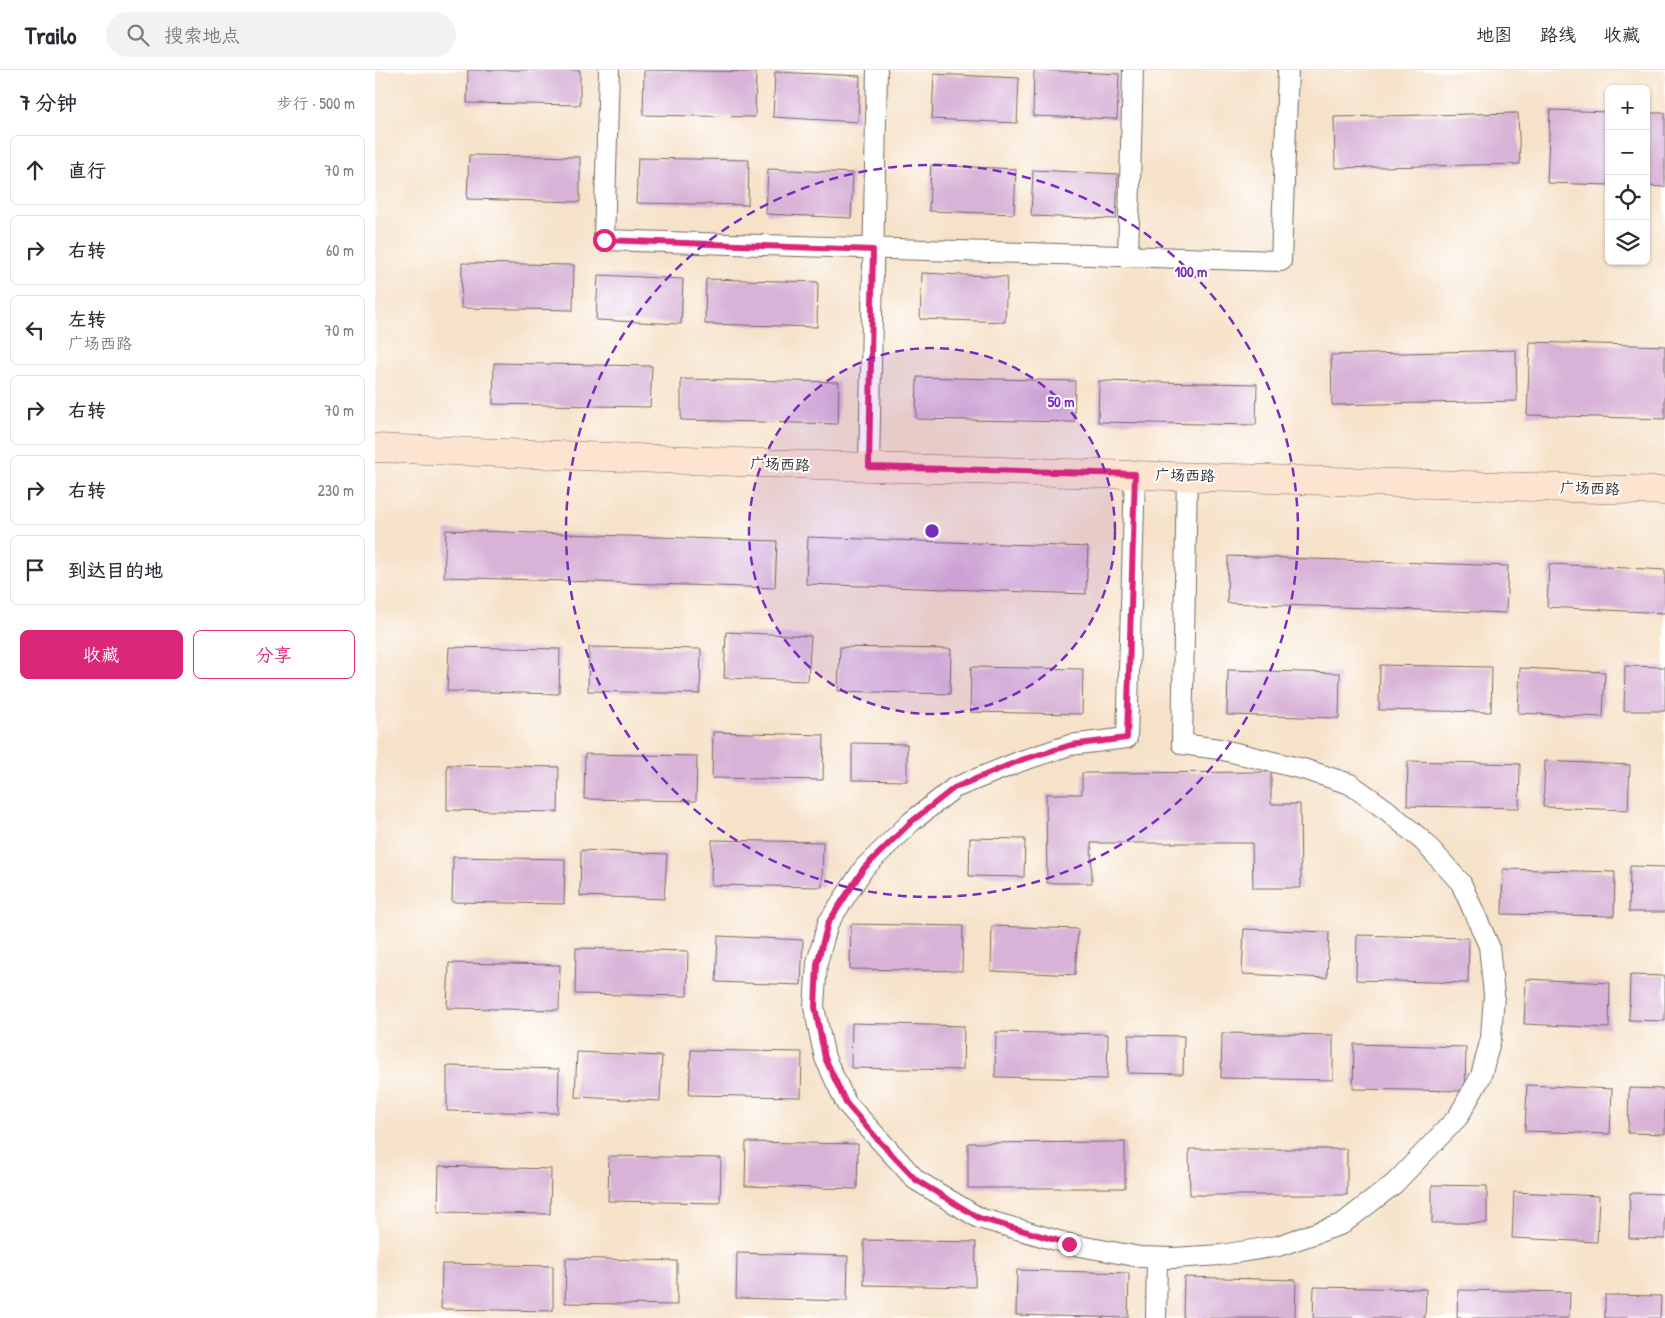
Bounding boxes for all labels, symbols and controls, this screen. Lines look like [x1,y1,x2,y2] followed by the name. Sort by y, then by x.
[106,12,456,57] search box
[25,19,76,51] text: Trailo
[124,21,152,49] icon: search
[164,22,240,48] text: 搜索地点
[1476,22,1512,47] text: 地图
[1540,22,1576,47] text: 路线
[1604,22,1640,47] text: 收藏
[1605,85,1650,265] map controls
[1605,85,1650,130] button: +
[20,88,77,117] text: 7 分钟
[277,92,355,114] text: 步行 · 500 m
[1605,130,1650,175] button: −
[21,156,49,184] icon: ahead
[68,157,106,183] text: 直行
[324,159,354,181] text: 70 m
[1605,175,1650,220] button: locate
[1605,220,1650,265] button: layers
[593,229,616,252] route start
[21,236,49,264] icon: right
[68,237,106,263] text: 右转
[326,239,354,261] text: 60 m
[1175,261,1207,282] text: 100 m
[68,306,106,332] text: 左转
[21,316,49,344] icon: left
[324,319,354,341] text: 70 m
[68,332,132,354] text: 广场西路
[1048,391,1074,412] text: 50 m
[21,396,49,424] icon: right
[68,397,106,423] text: 右转
[324,399,354,421] text: 70 m
[750,452,810,476] street label: 广场西路
[1155,464,1215,486] street label: 广场西路
[21,476,49,504] icon: right
[1560,476,1620,500] street label: 广场西路
[68,477,106,503] text: 右转
[318,479,354,501] text: 230 m
[923,522,941,540] centre of rings
[21,556,49,584] icon: arrive
[68,557,163,583] text: 到达目的地
[20,630,183,679] button: 收藏
[193,630,355,679] button: 分享
[1058,1233,1081,1256] route end

